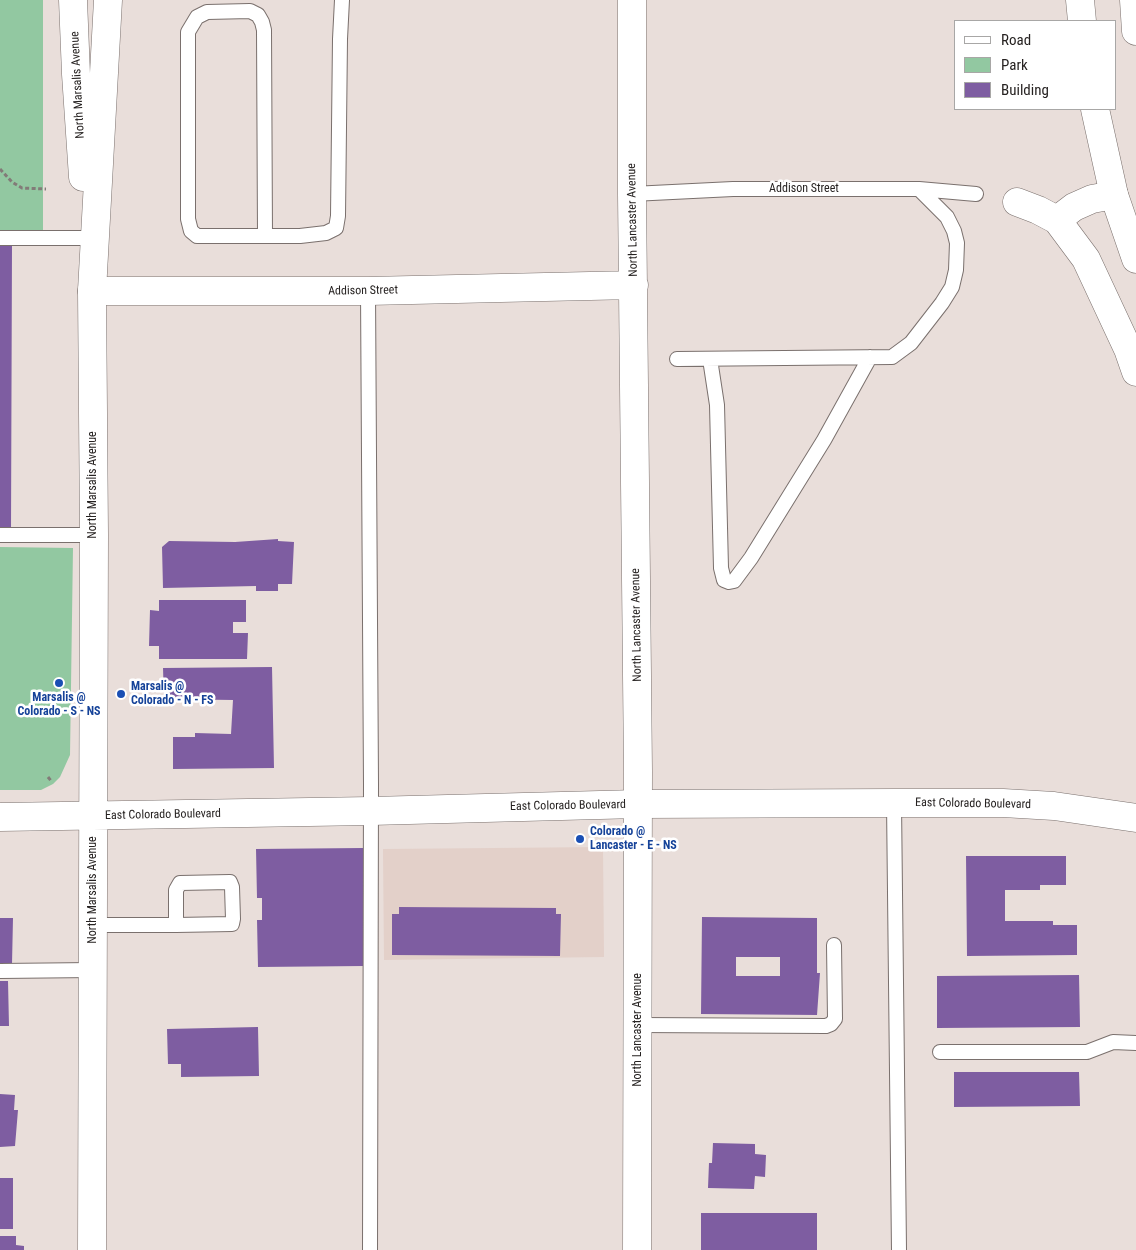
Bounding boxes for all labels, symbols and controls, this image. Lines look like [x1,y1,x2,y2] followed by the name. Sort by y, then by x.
[954,20,1116,110] legend
[68,31,88,139] street label: North Marsalis Avenue
[1001,31,1031,49] text: Road
[1001,56,1028,74] text: Park
[1001,81,1049,99] text: Building
[625,163,641,277] street label: North Lancaster Avenue
[769,182,839,196] street label: Addison Street
[328,283,398,299] street label: Addison Street
[86,431,100,539] street label: North Marsalis Avenue
[629,568,645,682] street label: North Lancaster Avenue
[53,677,65,689] marker: Marsalis @ Colorado - S - NS
[131,680,213,708] place label: Marsalis @ Colorado - N - FS
[115,688,127,700] marker: Marsalis @ Colorado - N - FS
[17,691,101,719] place label: Marsalis @ Colorado - S - NS
[915,796,1031,812] street label: East Colorado Boulevard
[510,798,626,814] street label: East Colorado Boulevard
[105,807,221,823] street label: East Colorado Boulevard
[590,825,677,853] place label: Colorado @ Lancaster - E - NS
[574,833,586,845] marker: Colorado @ Lancaster - E - NS
[86,836,100,944] street label: North Marsalis Avenue
[631,973,645,1087] street label: North Lancaster Avenue

